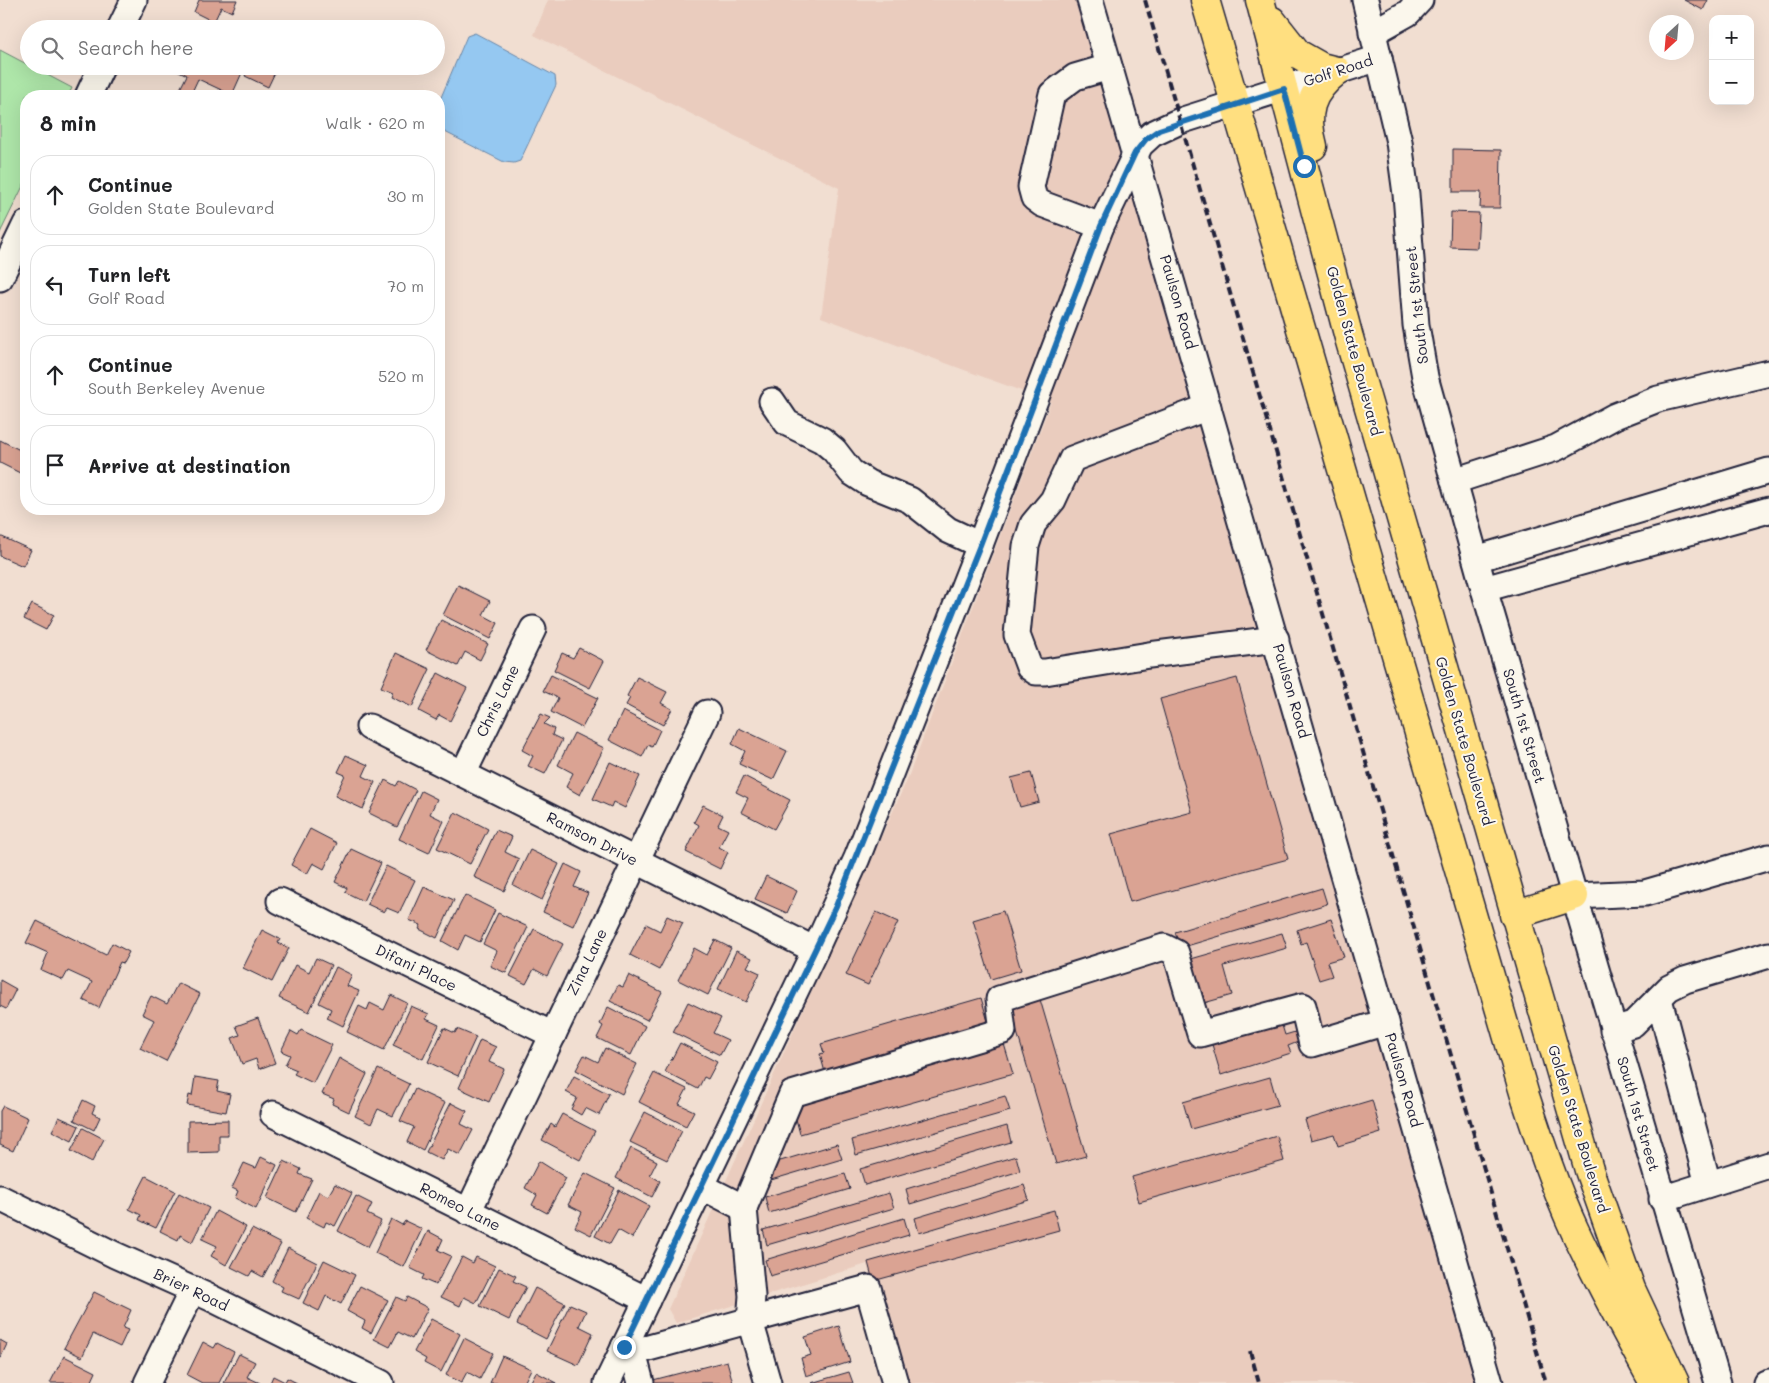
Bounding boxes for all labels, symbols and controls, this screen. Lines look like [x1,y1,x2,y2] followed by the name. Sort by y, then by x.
[1649,15,1694,60] north arrow
[1709,15,1754,105] map controls
[1709,15,1754,60] button: +
[20,20,445,75] search box
[38,34,66,62] icon: search
[78,35,194,60] text: Search here
[1300,49,1375,91] street label: Golf Road
[1709,60,1754,105] button: −
[40,109,96,136] text: 8 min
[325,112,425,133] text: Walk · 620 m
[1293,155,1316,178] route start
[88,172,173,197] text: Continue
[41,181,69,209] icon: ahead
[387,185,424,206] text: 30 m
[88,197,274,218] text: Golden State Boulevard
[1400,245,1432,365] street label: South 1st Street
[1156,252,1202,351] street label: Paulson Road
[88,262,171,287] text: Turn left
[1323,264,1387,438] street label: Golden State Boulevard
[41,271,69,299] icon: left
[387,275,424,296] text: 70 m
[88,287,165,308] text: Golf Road
[88,352,173,377] text: Continue
[41,361,69,389] icon: ahead
[378,365,424,386] text: 520 m
[88,377,265,398] text: South Berkeley Avenue
[41,451,69,479] icon: arrive
[88,453,291,478] text: Arrive at destination
[1269,641,1315,740] street label: Paulson Road
[1431,654,1499,827] street label: Golden State Boulevard
[471,661,523,740] street label: Chris Lane
[1499,666,1551,785] street label: South 1st Street
[543,807,641,870] street label: Ramson Drive
[561,925,611,998] street label: Zina Lane
[372,939,460,995] street label: Difani Place
[1381,1030,1427,1129] street label: Paulson Road
[1544,1042,1614,1215] street label: Golden State Boulevard
[1613,1054,1665,1173] street label: South 1st Street
[417,1177,504,1235] street label: Romeo Lane
[151,1263,232,1315] street label: Brier Road
[613,1336,636,1359] route end

